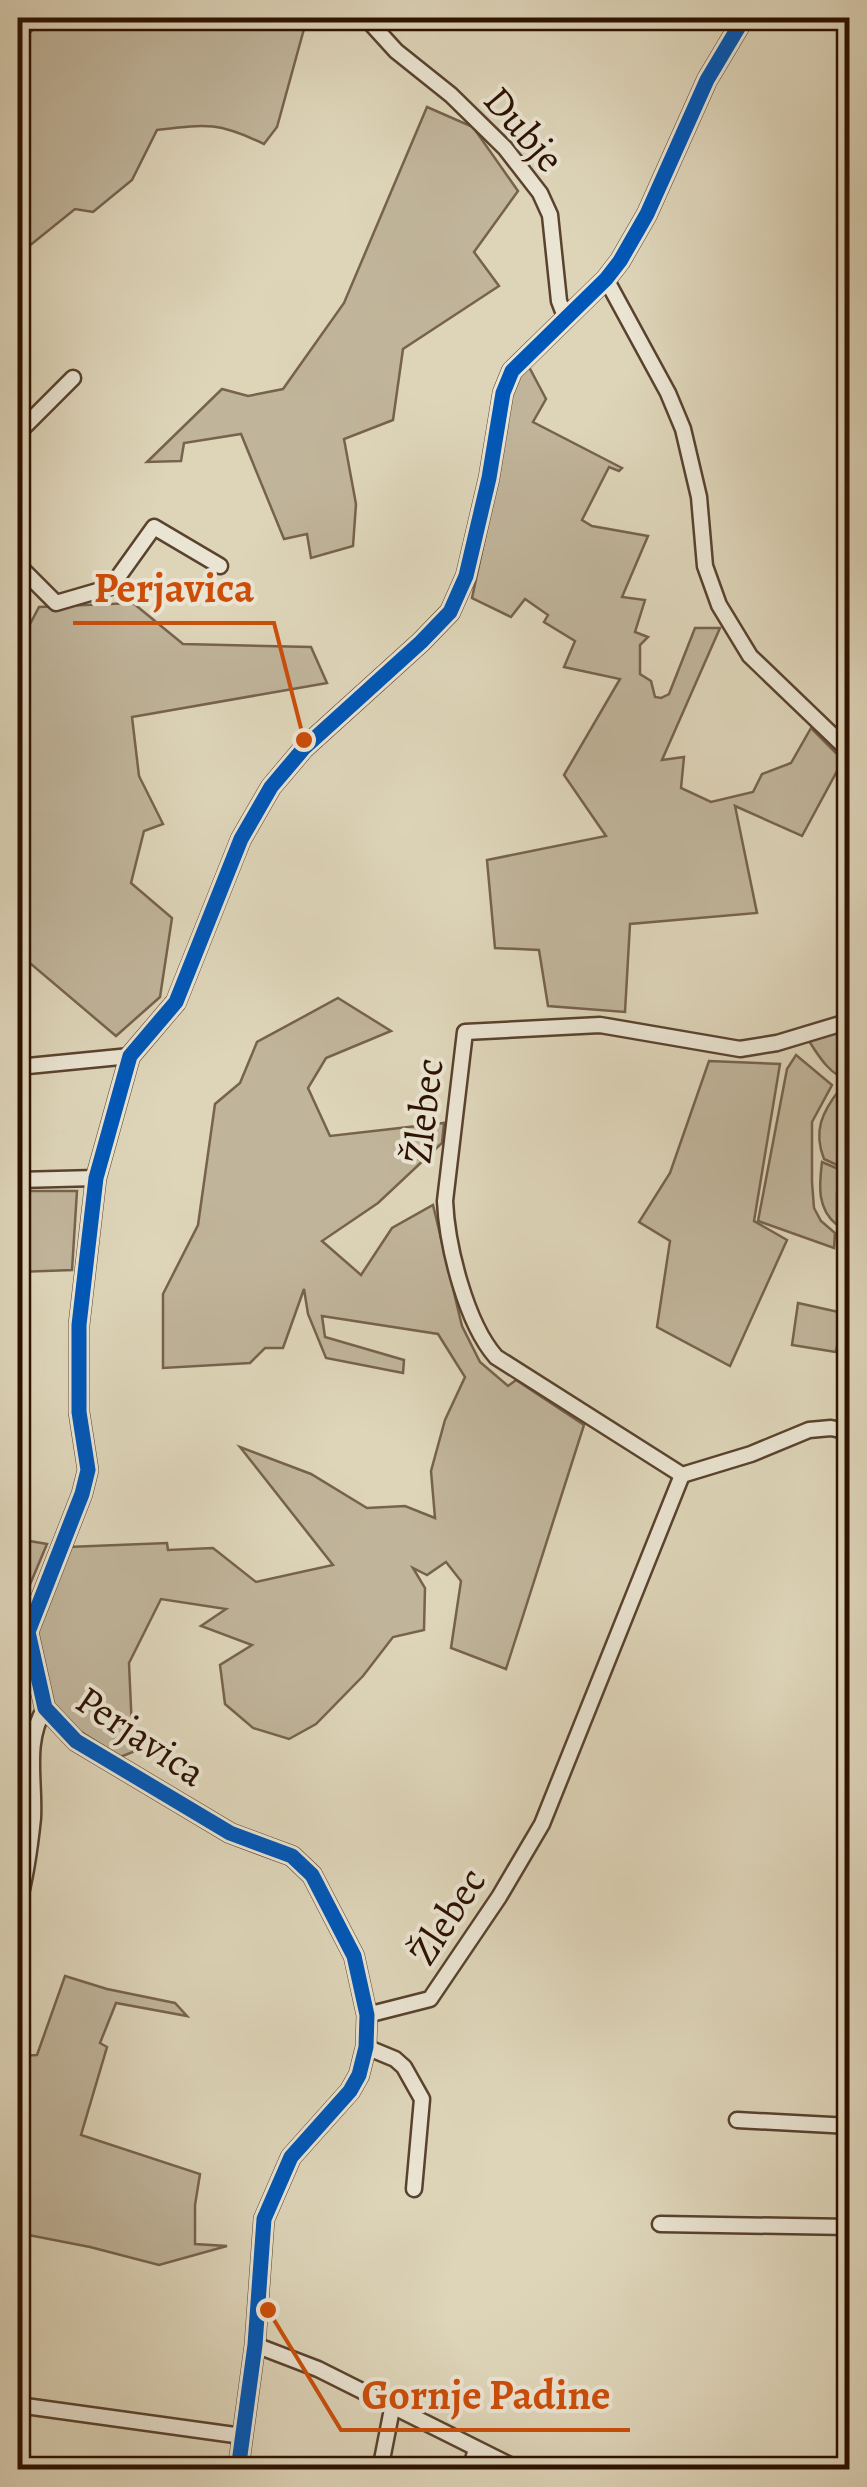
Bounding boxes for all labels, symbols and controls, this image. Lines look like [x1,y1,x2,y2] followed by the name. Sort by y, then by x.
[471,74,577,184] street label: Dubje
[73,551,274,623] callout: Perjavica
[94,559,255,616] text: Perjavica
[389,1055,457,1167] street label: Žlebec
[65,1672,217,1800] street label: Perjavica
[395,1857,499,1975] street label: Žlebec
[341,2358,630,2430] callout: Gornje Padine
[362,2366,611,2423] text: Gornje Padine

